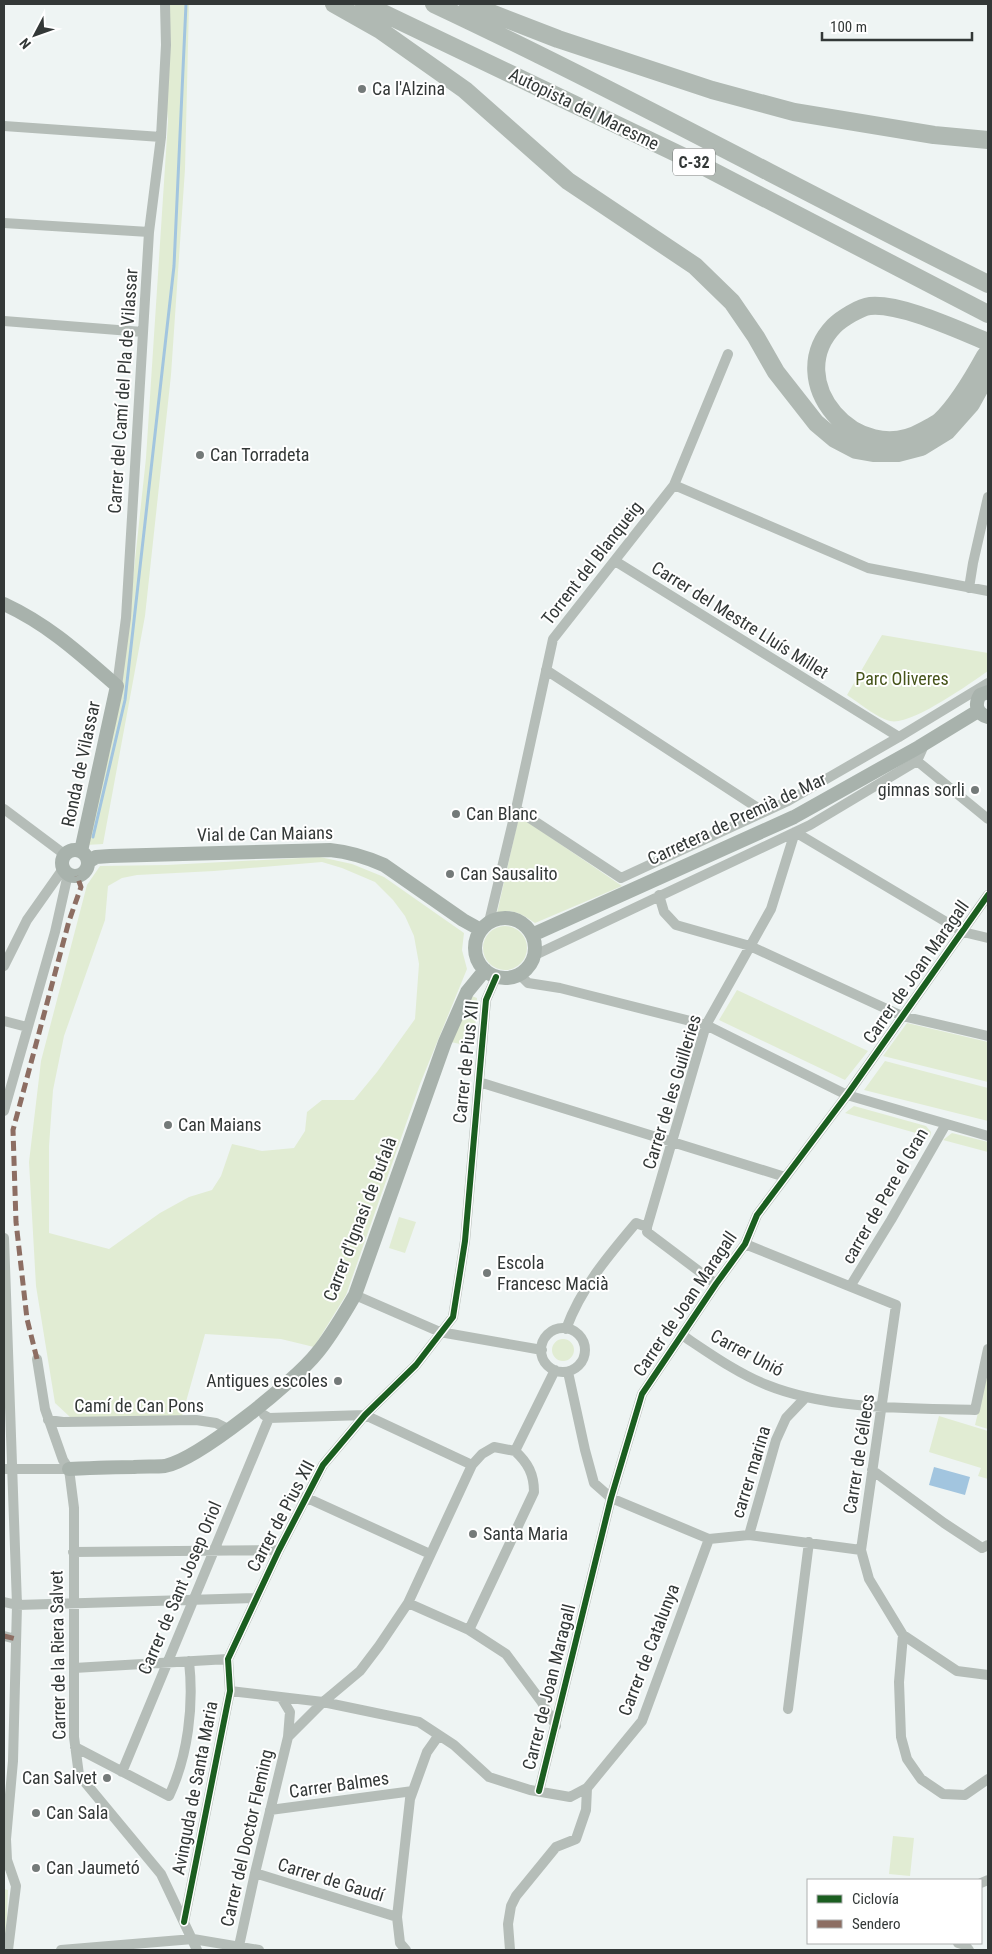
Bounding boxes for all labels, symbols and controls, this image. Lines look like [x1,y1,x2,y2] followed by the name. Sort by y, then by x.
[10,10,60,60] north arrow
[822,10,972,42] scale bar
[830,18,867,36] text: 100 m
[16,35,34,52] text: N
[506,63,663,154] street label: Autopista del Maresme
[372,78,445,99] place label: Ca l'Alzina
[356,83,368,95] marker: Ca l'Alzina
[673,148,715,176] road number: C-32
[103,267,142,514] street label: Carrer del Camí del Pla de Vilassar
[210,444,309,465] place label: Can Torradeta
[194,449,206,461] marker: Can Torradeta
[537,497,646,629] street label: Torrent del Blanqueig
[648,556,833,683] street label: Carrer del Mestre Lluís Millet
[855,668,949,689] park label: Parc Oliveres
[57,699,104,829] street label: Ronda de Vilassar
[644,768,830,869] street label: Carretera de Premià de Mar
[878,779,965,800] place label: gimnas sorli
[969,784,981,796] marker: gimnas sorli
[466,803,537,824] place label: Can Blanc
[450,808,462,820] marker: Can Blanc
[197,822,333,845] street label: Vial de Can Maians
[460,863,558,884] place label: Can Sausalito
[444,868,456,880] marker: Can Sausalito
[858,896,973,1047] street label: Carrer de Joan Maragall
[449,1000,482,1124] street label: Carrer de Pius XII
[638,1012,705,1172] street label: Carrer de les Guilleries
[178,1114,262,1135] place label: Can Maians
[162,1119,174,1131] marker: Can Maians
[837,1124,932,1267] street label: carrer de Pere el Gran
[319,1134,401,1304] street label: Carrer d'Ignasi de Bufalà
[628,1227,741,1380] street label: Carrer de Joan Maragall
[497,1252,609,1294] place label: Escola Francesc Macià
[481,1267,493,1279] marker: Escola Francesc Macià
[707,1325,787,1381] street label: Carrer Unió
[206,1370,328,1391] place label: Antigues escoles
[332,1375,344,1387] marker: Antigues escoles
[839,1393,878,1515] street label: Carrer de Céllecs
[74,1395,204,1416] street label: Camí de Can Pons
[727,1423,774,1520] street label: carrer marina
[242,1456,319,1575] street label: Carrer de Pius XII
[133,1498,226,1678] street label: Carrer de Sant Josep Oriol
[483,1523,568,1544] place label: Santa Maria
[467,1528,479,1540] marker: Santa Maria
[46,1570,69,1740] street label: Carrer de la Riera Salvet
[614,1581,683,1719] street label: Carrer de Catalunya
[518,1602,579,1772] street label: Carrer de Joan Maragall
[167,1699,222,1877] street label: Avinguda de Santa Maria
[216,1747,277,1929] street label: Carrer del Doctor Fleming
[22,1767,97,1788] place label: Can Salvet
[288,1767,390,1802] street label: Carrer Balmes
[101,1772,113,1784] marker: Can Salvet
[46,1802,108,1823] place label: Can Sala
[30,1807,42,1819] marker: Can Sala
[275,1853,388,1906] street label: Carrer de Gaudí
[46,1857,140,1878] place label: Can Jaumetó
[30,1862,42,1874] marker: Can Jaumetó
[807,1879,982,1944] legend
[852,1890,899,1908] text: Ciclovía
[852,1915,901,1933] text: Sendero

